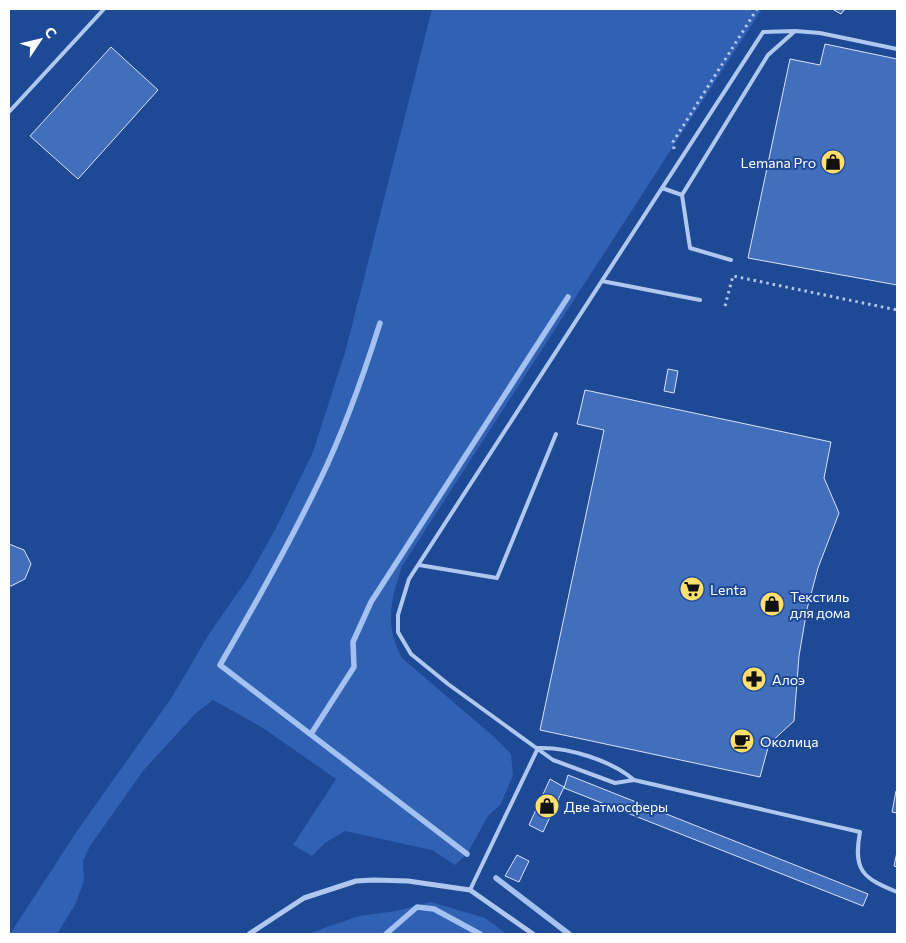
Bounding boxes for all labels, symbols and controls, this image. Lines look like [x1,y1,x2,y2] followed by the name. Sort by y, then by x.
[15,15,65,65] north arrow
[41,23,61,41] text: С
[820,149,846,175] shop icon: Lemana Pro
[741,154,816,171] place label: Lemana Pro
[679,576,705,602] supermarket icon: Lenta
[710,581,746,598] place label: Lenta
[790,588,850,621] place label: Текстиль для дома
[759,591,785,617] shop icon: Текстиль для дома
[741,666,767,692] pharmacy icon: Алоэ
[772,671,805,688] place label: Алоэ
[729,728,755,754] cafe icon: Околица
[760,733,818,750] place label: Околица
[534,793,560,819] shop icon: Две атмосферы
[564,798,668,815] place label: Две атмосферы

